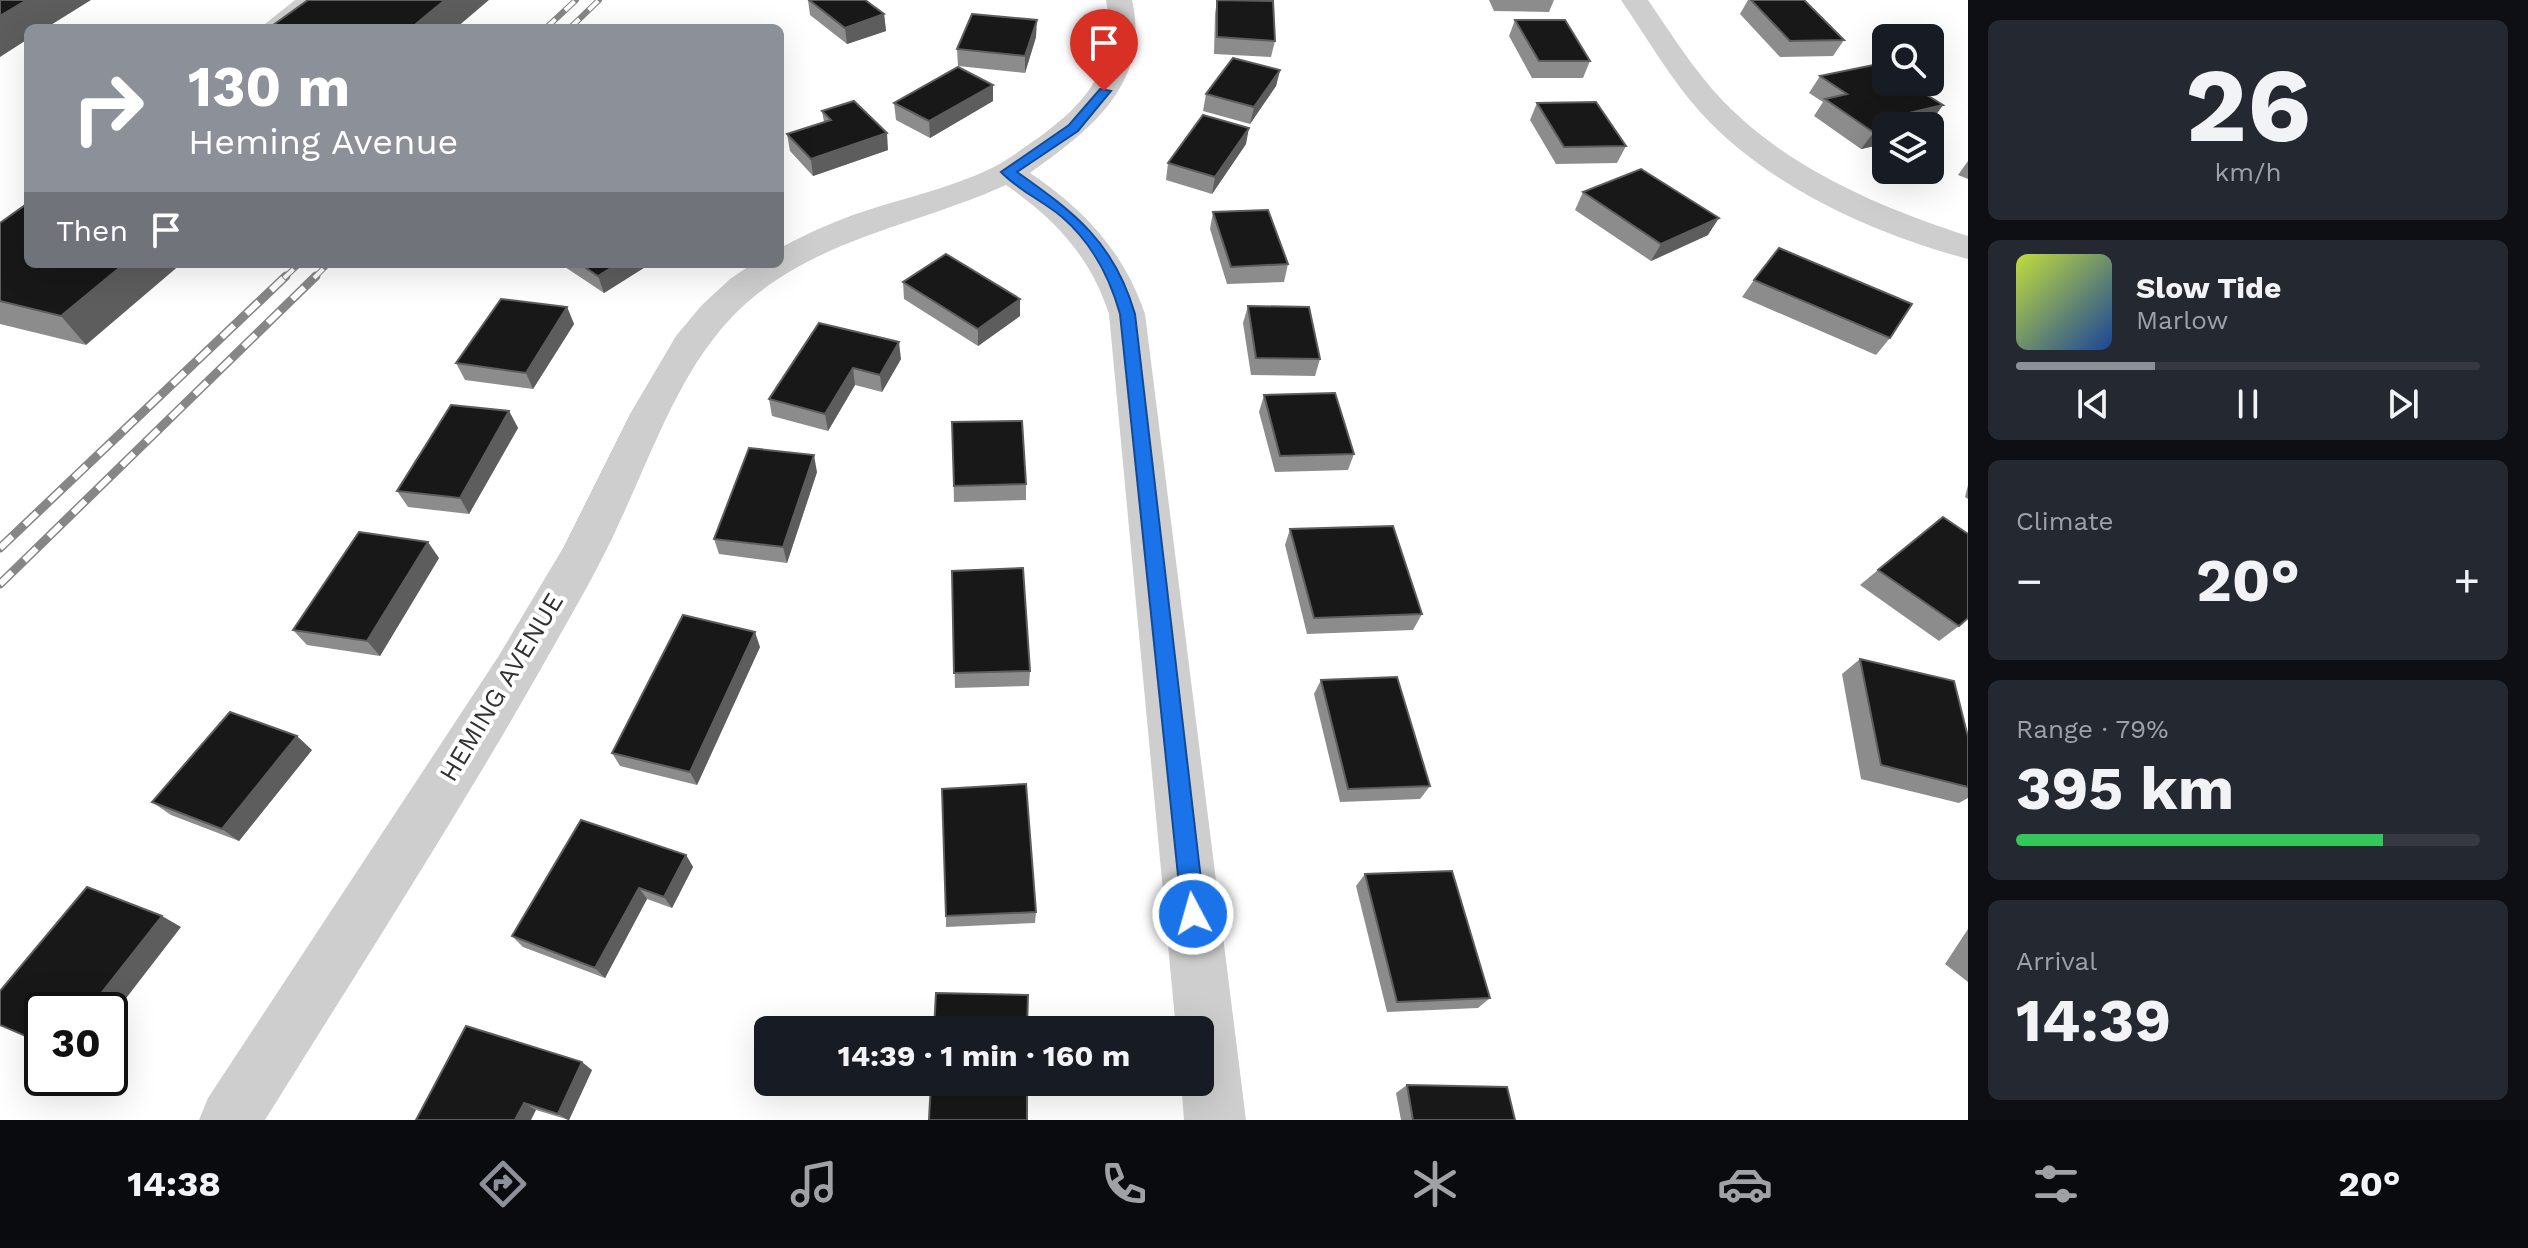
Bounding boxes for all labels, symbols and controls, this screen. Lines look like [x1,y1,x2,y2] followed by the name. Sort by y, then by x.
[1070,9,1138,91] pin
[1082,21,1126,65] icon: arrive
[1872,24,1944,184] map controls
[1872,24,1944,96] button: search
[2185,44,2311,166] text: 26
[188,54,350,120] text: 130 m
[56,56,160,160] icon: right
[1872,112,1944,184] button: layers
[188,121,458,163] text: Heming Avenue
[2215,157,2281,187] text: km/h
[144,208,188,252] icon: arrive
[56,213,128,248] text: Then
[2136,270,2281,305] text: Slow Tide
[2136,305,2228,335] text: Marlow
[2071,382,2115,426] icon: previous
[2226,382,2270,426] icon: pause
[2381,382,2425,426] icon: next
[2016,506,2114,536] text: Climate
[2196,545,2300,616] text: 20°
[2016,555,2043,607] text: −
[2453,555,2480,607] text: +
[433,587,569,787] street label: HEMING AVENUE
[2016,714,2168,744] text: Range · 79%
[2016,753,2234,824] text: 395 km
[1151,872,1235,956] position arrow
[2016,946,2097,976] text: Arrival
[2016,985,2171,1056] text: 14:39
[24,992,128,1096] speed limit sign: 30
[838,1038,1130,1073] text: 14:39 · 1 min · 160 m
[475,1156,531,1212] icon: directions
[786,1156,842,1212] icon: music
[1096,1156,1152,1212] icon: phone
[1407,1156,1463,1212] icon: climate
[1717,1156,1773,1212] icon: car
[2028,1156,2084,1212] icon: filters
[127,1163,221,1205] text: 14:38
[2338,1163,2401,1205] text: 20°

